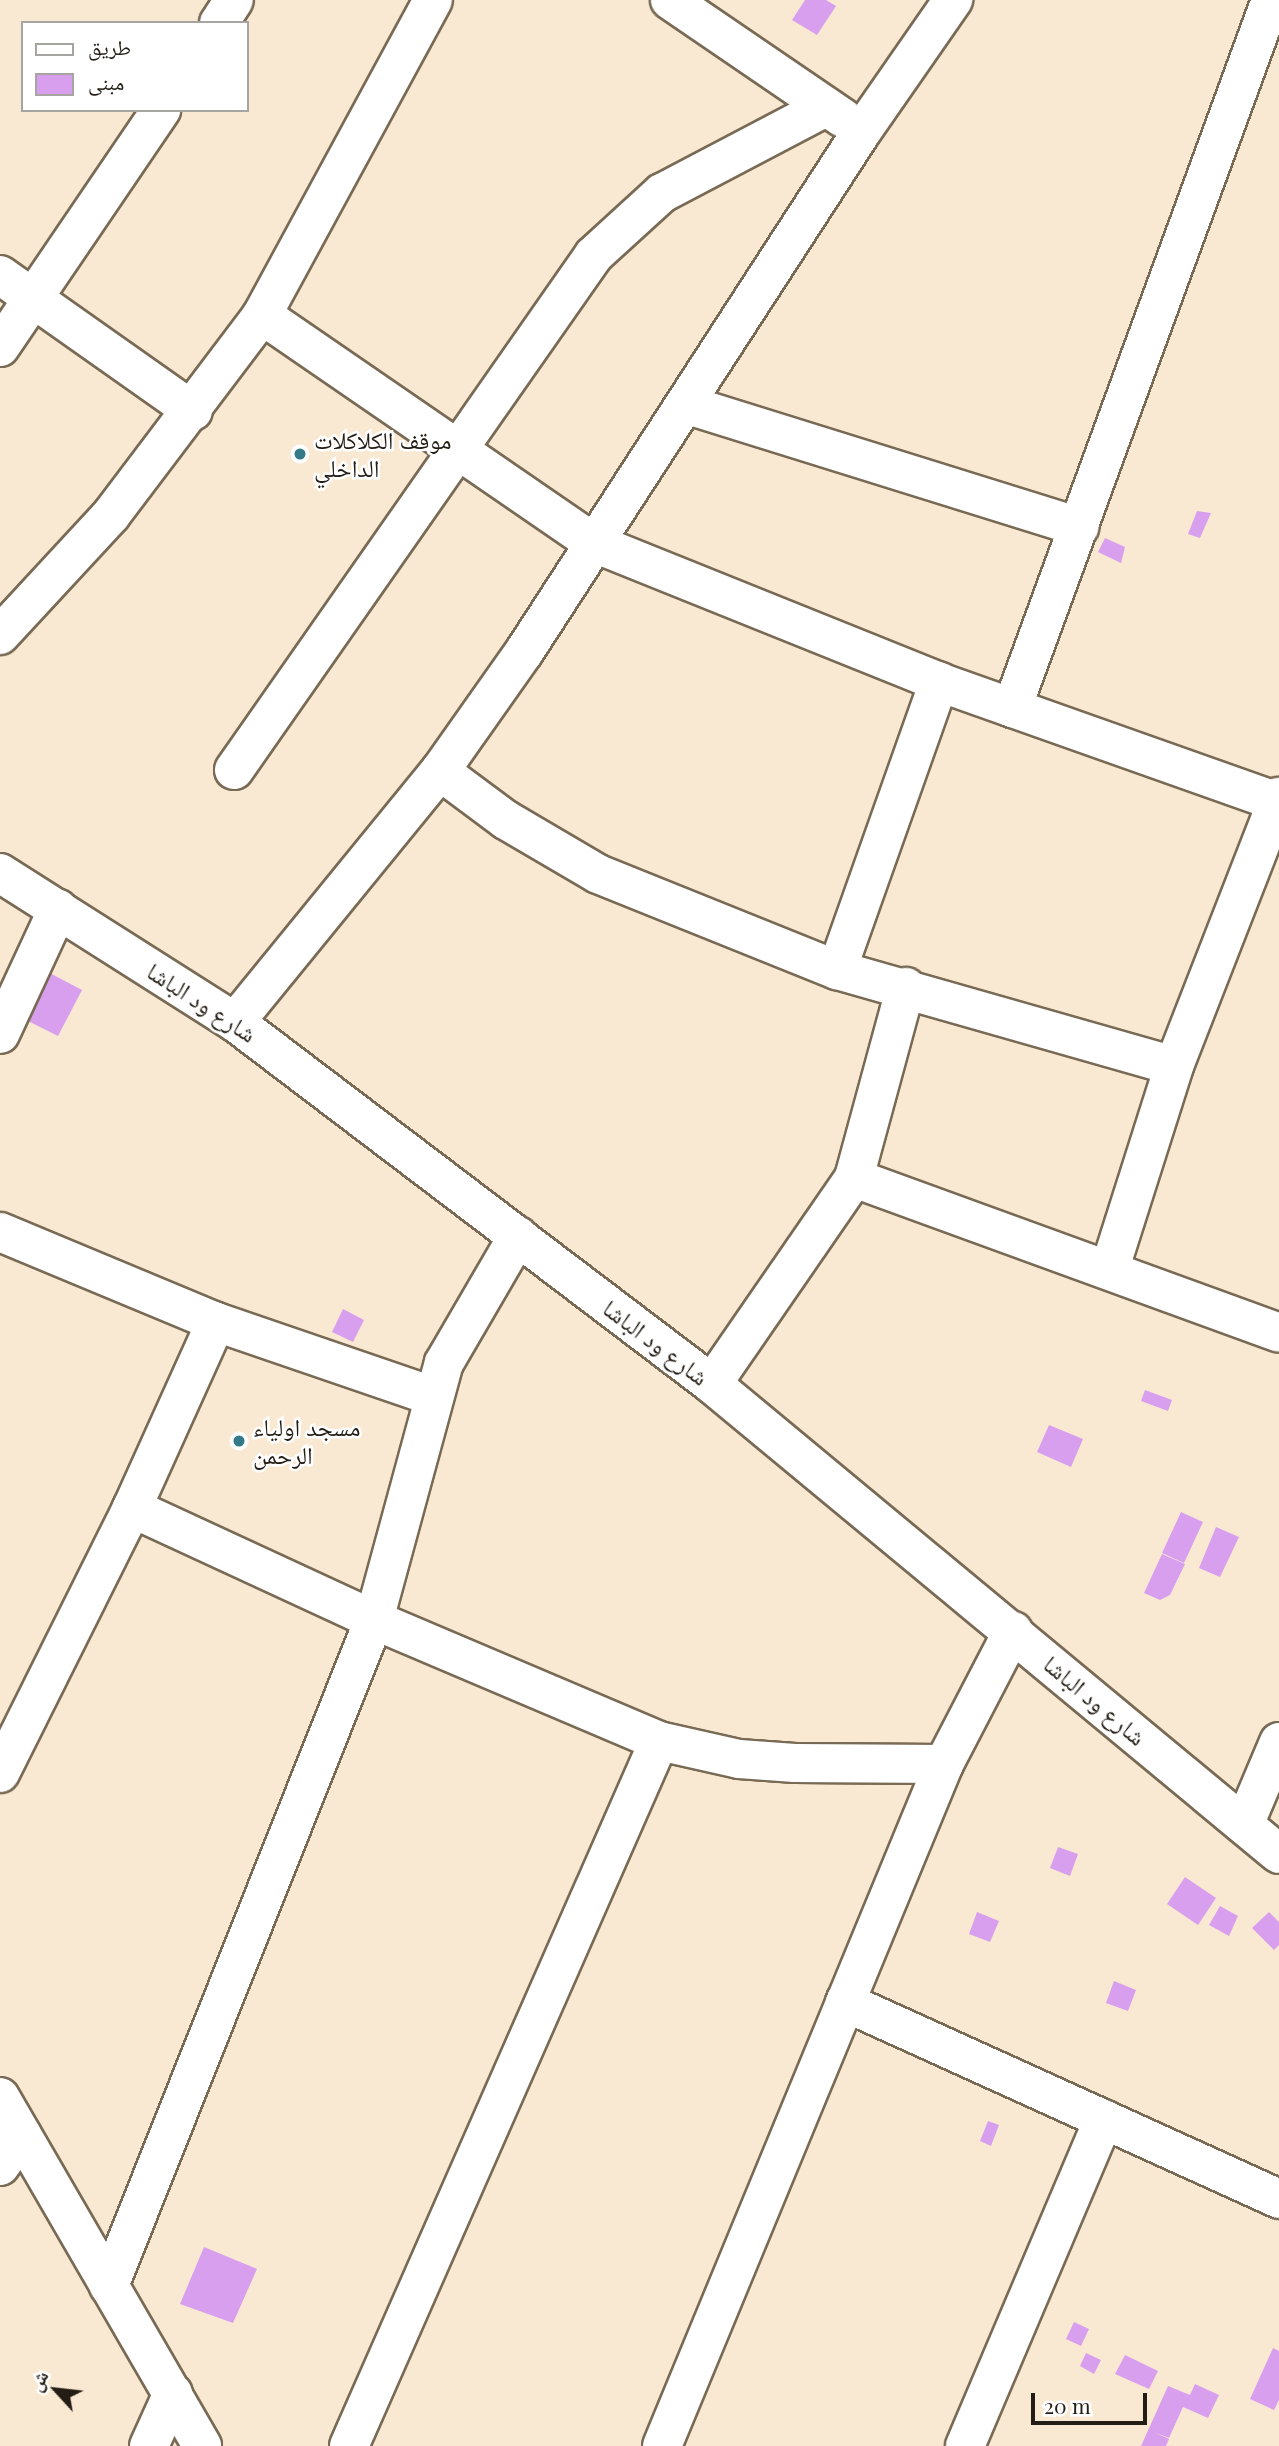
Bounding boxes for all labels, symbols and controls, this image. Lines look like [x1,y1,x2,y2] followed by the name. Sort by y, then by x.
[21,21,248,112] legend
[88,32,131,60] text: طريق
[88,67,124,95] text: مبنى
[314,426,451,482] place label: موقف الكلاكلات الداخلي
[292,446,308,462] marker: موقف الكلاكلات الداخلي
[142,956,262,1048] street label: شارع ود الباشا
[598,1293,714,1391] street label: شارع ود الباشا
[253,1413,360,1469] place label: مسجد اولياء الرحمن
[231,1433,247,1449] marker: مسجد اولياء الرحمن
[1038,1649,1152,1751] street label: شارع ود الباشا
[21,2355,91,2425] north arrow
[21,2366,53,2395] text: ش
[1034,2380,1150,2424] scale bar
[1044,2391,1091,2419] text: 20 m

